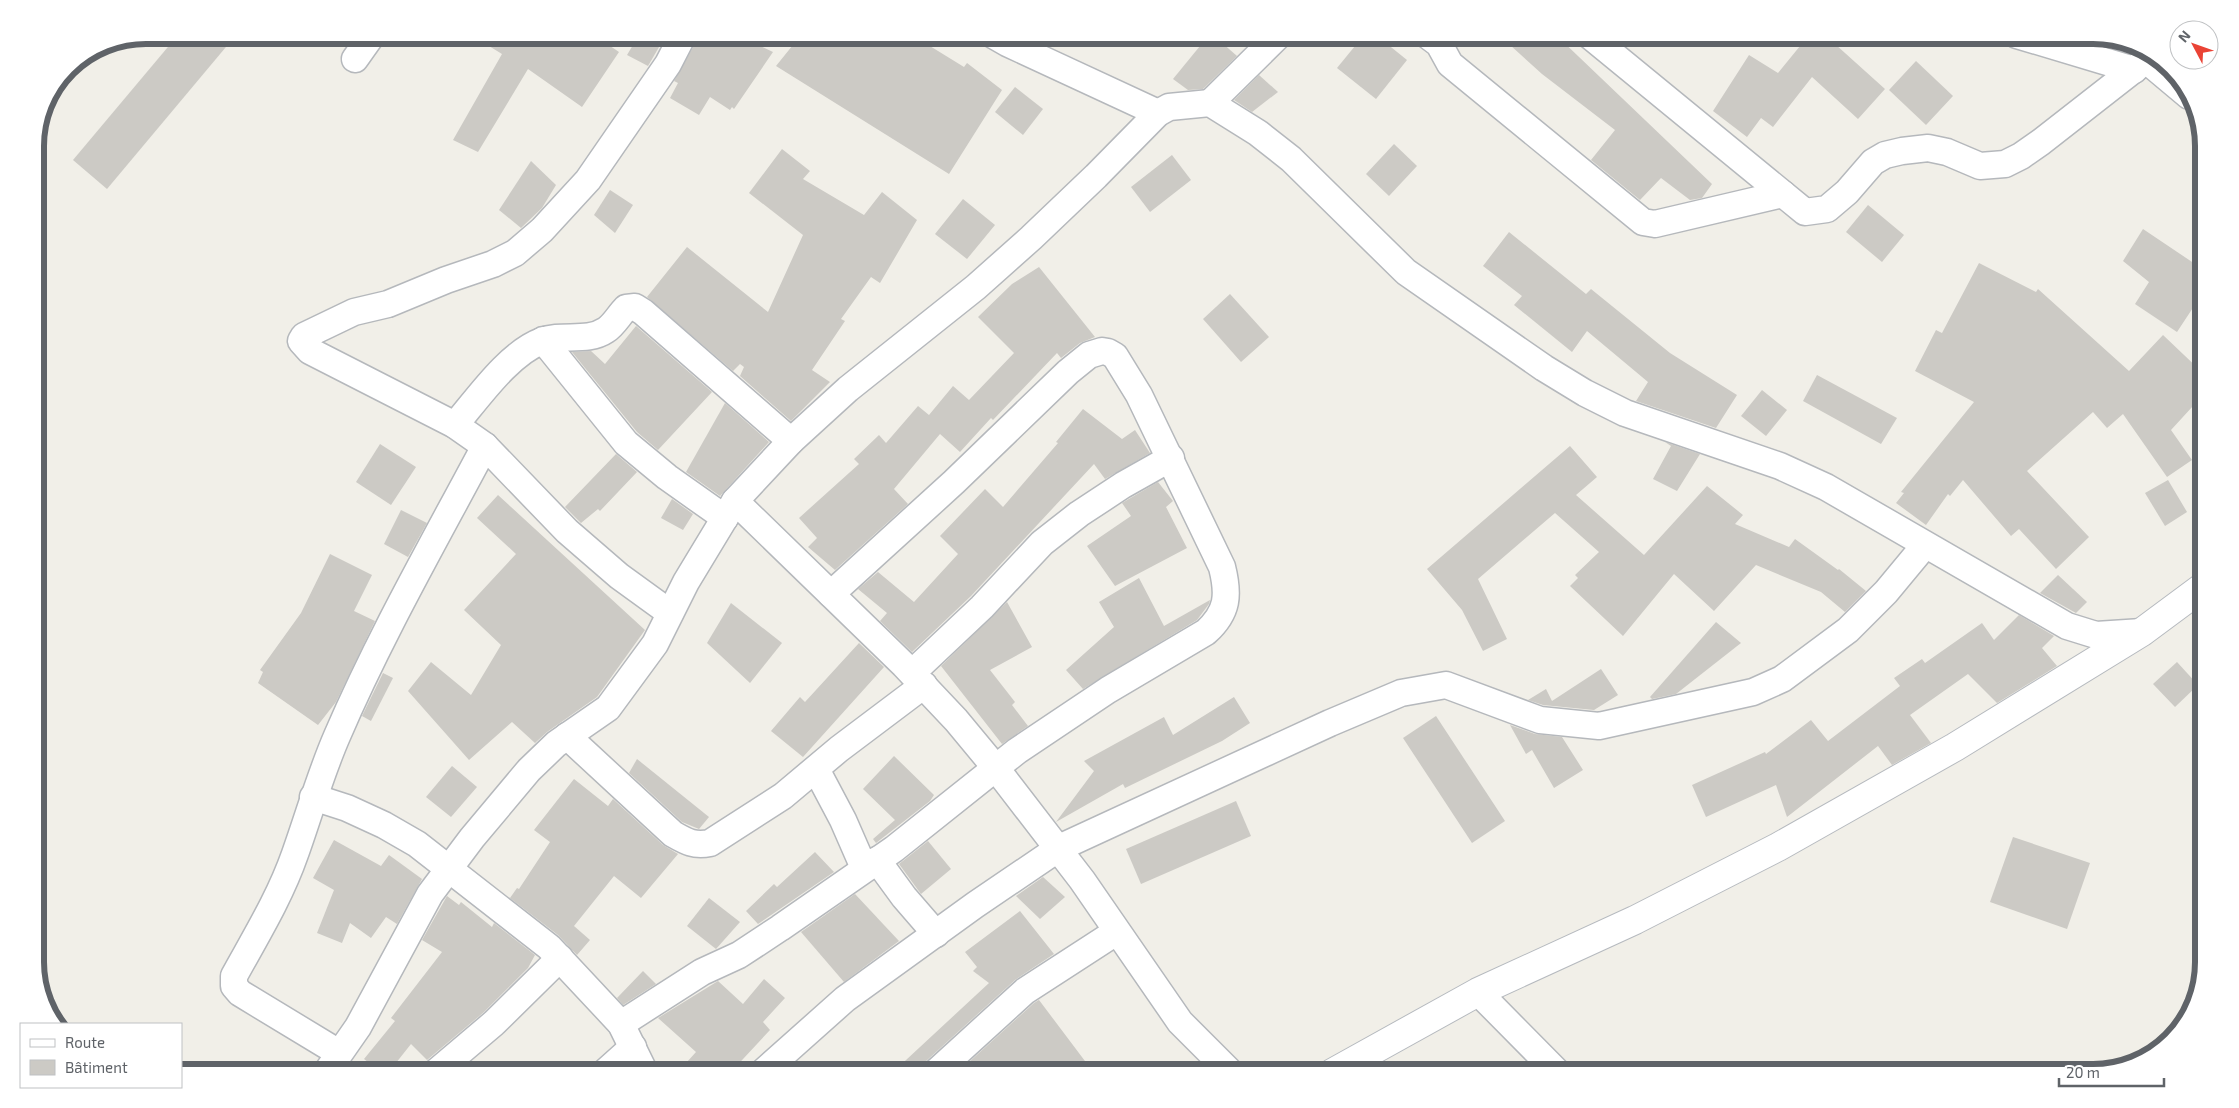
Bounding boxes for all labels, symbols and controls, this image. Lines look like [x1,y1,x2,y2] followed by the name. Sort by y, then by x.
[2169,20,2219,70] north arrow
[2174,27,2194,46] text: N
[20,1023,182,1088] legend
[65,1033,105,1051] text: Route
[2059,1056,2164,1088] scale bar
[65,1058,128,1076] text: Bâtiment
[2066,1063,2100,1081] text: 20 m

